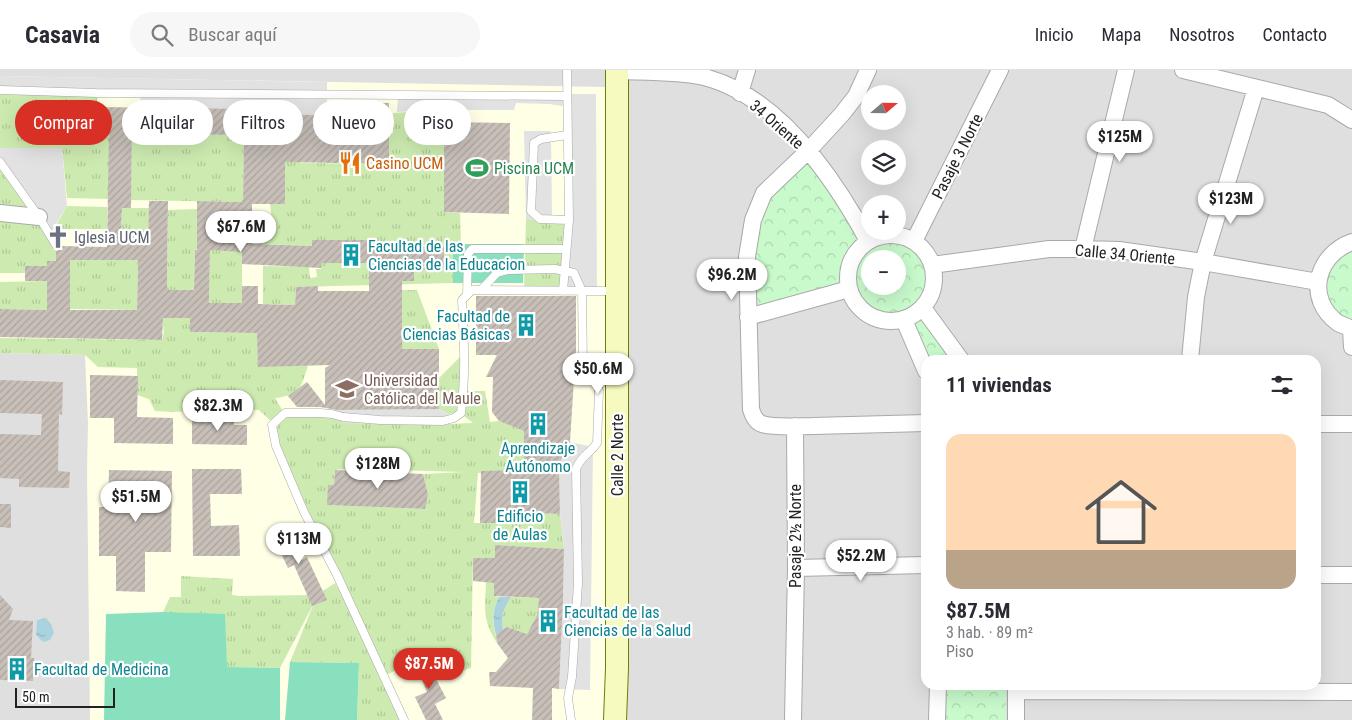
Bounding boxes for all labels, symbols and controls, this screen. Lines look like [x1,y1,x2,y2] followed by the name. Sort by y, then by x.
[130,12,480,57] search box
[25,21,100,49] text: Casavia
[148,21,176,49] icon: search
[188,23,277,46] text: Buscar aquí
[1035,24,1074,45] text: Inicio
[1102,24,1141,45] text: Mapa
[1169,24,1235,45] text: Nosotros
[1263,24,1327,45] text: Contacto
[861,85,906,130] north arrow
[861,85,906,295] map controls
[746,96,807,153] street label: 34 Oriente
[15,100,112,145] chip: Comprar
[122,100,213,145] chip: Alquilar
[223,100,303,145] chip: Filtros
[313,100,394,145] chip: Nuevo
[404,100,471,145] chip: Piso
[928,110,987,202] street label: Pasaje 3 Norte
[1085,121,1155,163] pin: $125M
[1098,127,1142,146] text: $125M
[861,140,906,185] button: layers
[337,150,363,176] restaurant icon: Casino UCM
[366,154,443,173] place label: Casino UCM
[464,155,490,181] sports icon: Piscina UCM
[494,159,574,178] place label: Piscina UCM
[1196,182,1266,225] pin: $123M
[1209,189,1253,208] text: $123M
[861,195,906,240] button: +
[200,210,282,253] pin: $67.6M
[216,217,266,236] text: $67.6M
[45,224,71,250] church icon: Iglesia UCM
[74,228,150,247] place label: Iglesia UCM
[368,237,525,274] place label: Facultad de las Ciencias de la Educacion
[1074,241,1176,268] street label: Calle 34 Oriente
[338,242,364,268] building icon: Facultad de las Ciencias de la Educacion
[861,250,906,295] button: −
[691,258,773,301] pin: $96.2M
[707,265,757,284] text: $96.2M
[403,307,510,344] place label: Facultad de Ciencias Básicas
[513,312,539,338] building icon: Facultad de Ciencias Básicas
[557,352,639,395] pin: $50.6M
[573,359,623,378] text: $50.6M
[364,371,481,408] place label: Universidad Católica del Maule
[1268,371,1296,399] icon: filters
[946,373,1052,397] text: 11 viviendas
[334,376,360,402] school or university icon: Universidad Católica del Maule
[177,390,259,432] pin: $82.3M
[193,396,243,415] text: $82.3M
[525,411,551,437] building icon: Aprendizaje Autónomo
[608,414,627,496] street label: Calle 2 Norte
[501,439,575,476] place label: Aprendizaje Autónomo
[343,448,413,490] pin: $128M
[356,454,400,473] text: $128M
[1076,467,1166,557] icon: home
[507,479,533,505] building icon: Edificio de Aulas
[95,480,177,523] pin: $51.5M
[786,484,805,588] street label: Pasaje 2½ Norte
[111,487,161,506] text: $51.5M
[493,507,547,544] place label: Edificio de Aulas
[264,522,334,565] pin: $113M
[277,529,321,548] text: $113M
[820,540,902,582] pin: $52.2M
[836,546,886,565] text: $52.2M
[946,599,1010,623] text: $87.5M
[564,603,691,640] place label: Facultad de las Ciencias de la Salud
[535,608,561,634] building icon: Facultad de las Ciencias de la Salud
[946,623,1033,642] text: 3 hab. · 89 m²
[946,642,974,661] text: Piso
[388,648,470,690] pin: $87.5M
[404,654,454,673] text: $87.5M
[4,656,30,682] building icon: Facultad de Medicina
[34,660,169,679] place label: Facultad de Medicina
[15,685,115,708] scale bar
[22,689,50,705] text: 50 m

